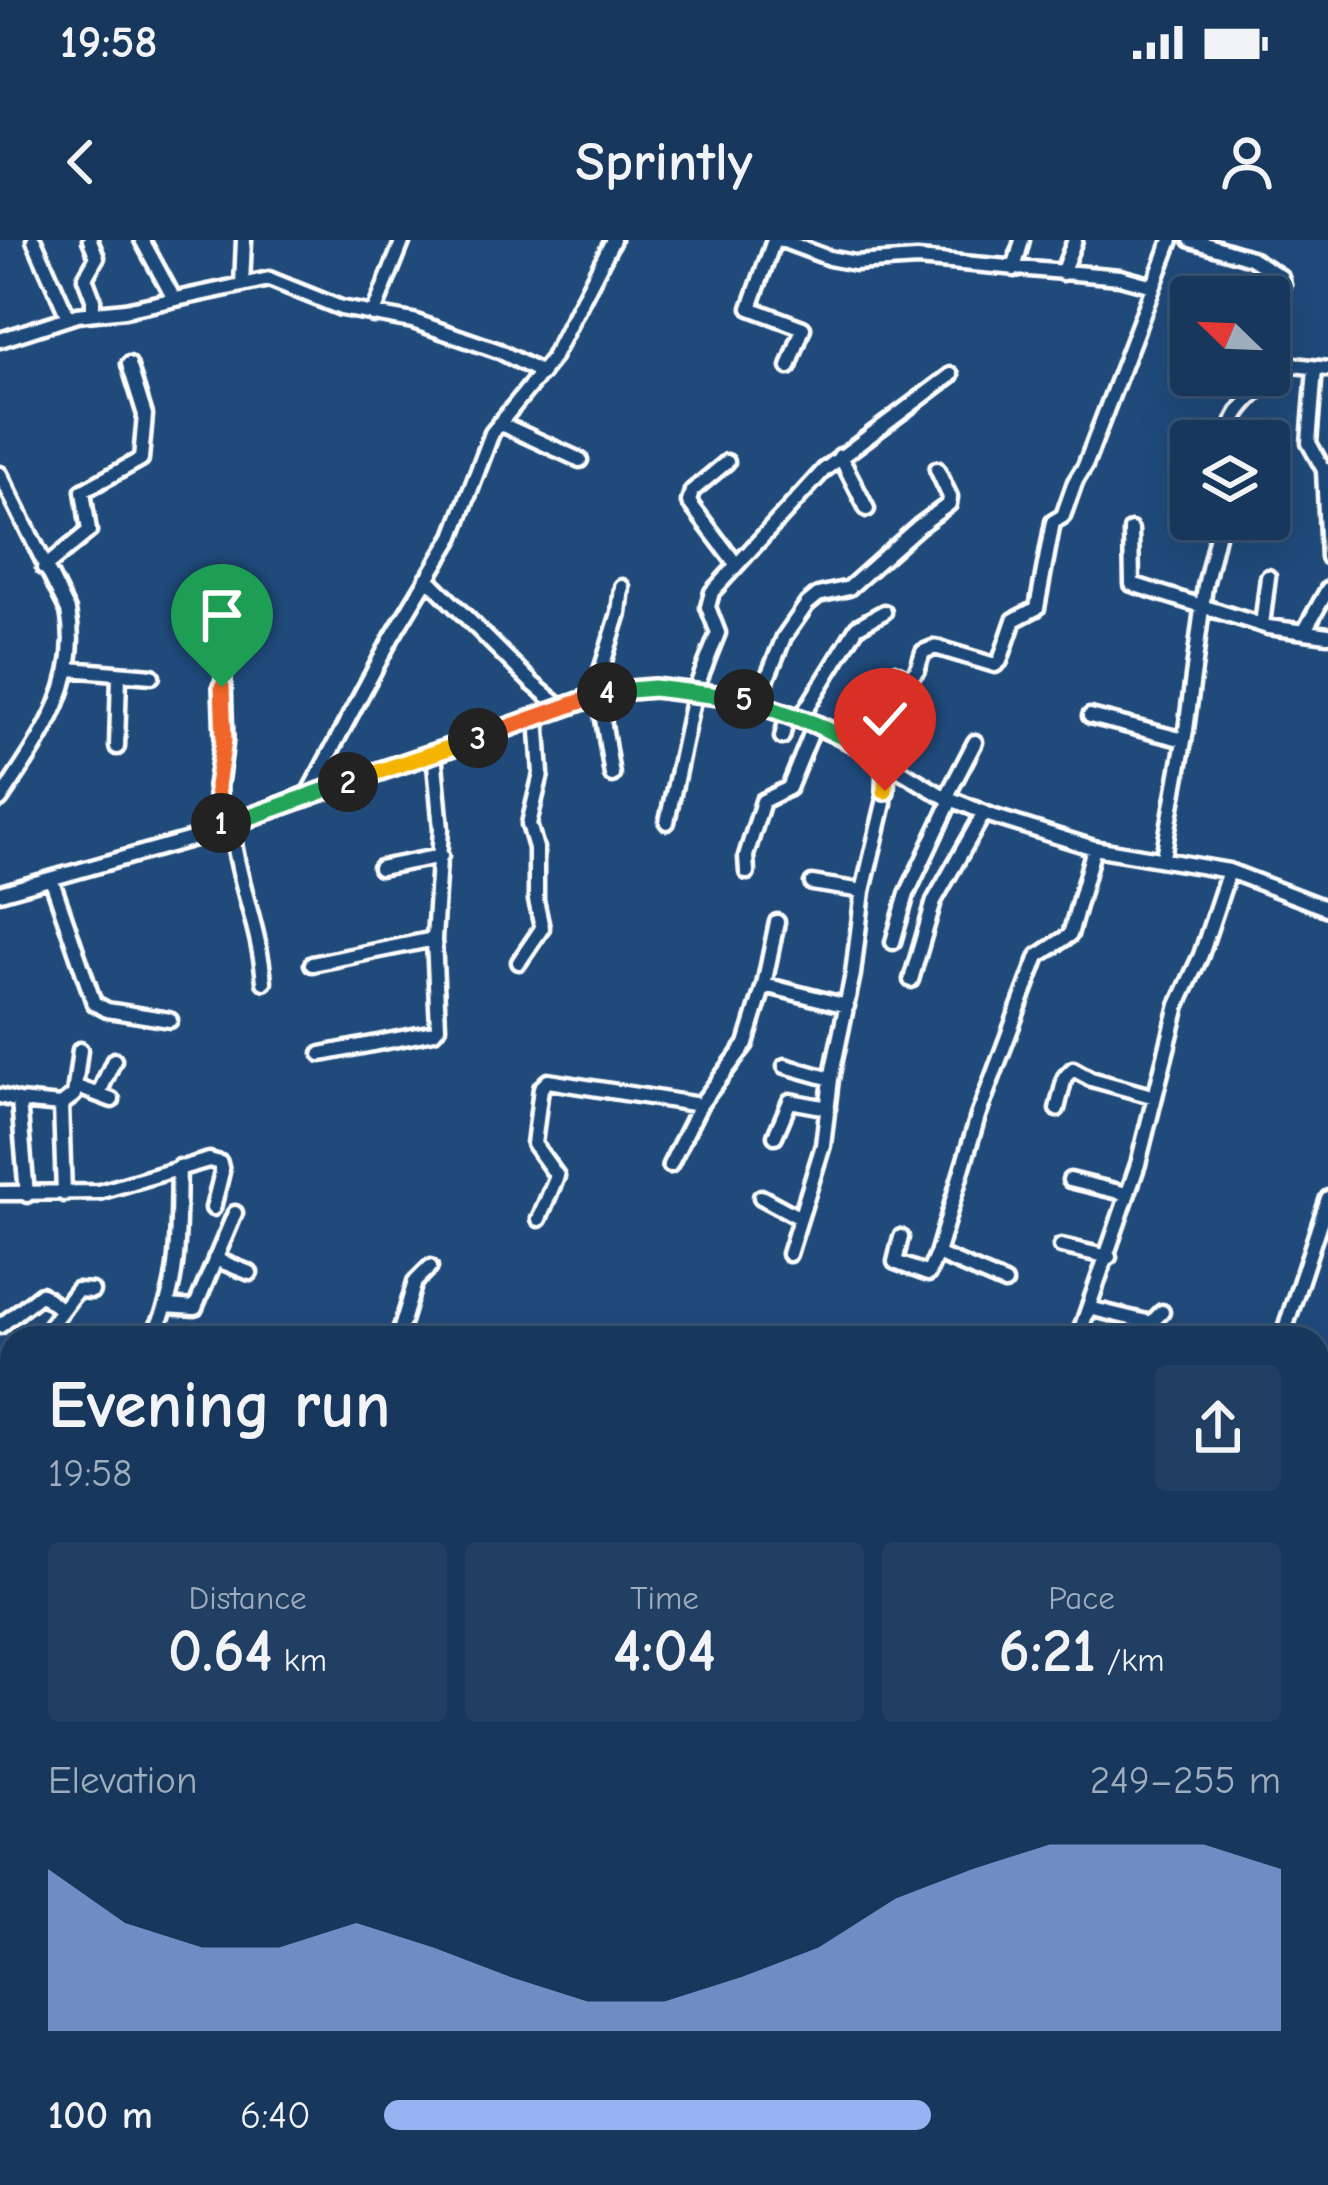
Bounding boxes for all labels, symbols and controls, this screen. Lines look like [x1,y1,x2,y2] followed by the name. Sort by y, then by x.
[60,16,157,68] text: 19:58
[48,129,114,195] icon: back
[1214,129,1280,195] icon: person
[575,131,753,194] text: Sprintly
[1170,276,1290,396] north arrow
[1170,276,1290,540] map controls
[1170,420,1290,540] button: layers
[171,564,273,687] pin
[189,582,255,648] icon: arrive
[577,662,637,722] pin: 4
[834,668,936,791] pin
[714,669,774,729] pin: 5
[599,673,615,711] text: 4
[735,680,753,718] text: 5
[852,686,918,752] icon: check
[448,708,508,768] pin: 3
[470,719,486,757] text: 3
[318,752,378,812] pin: 2
[340,763,356,801] text: 2
[191,793,251,853] pin: 1
[215,804,227,842] text: 1
[1155,1365,1281,1491] button: share
[48,1368,390,1444] text: Evening run
[48,1451,132,1496] text: 19:58
[188,1579,307,1617] text: Distance
[630,1579,699,1617] text: Time
[1048,1579,1115,1617] text: Pace
[168,1617,273,1686] text: 0.64
[613,1617,716,1686] text: 4:04
[999,1617,1096,1686] text: 6:21
[273,1641,327,1679] text: km
[1096,1641,1164,1679] text: /km
[48,1758,197,1803] text: Elevation
[1090,1758,1281,1803] text: 249–255 m
[48,2093,153,2138] text: 100 m
[240,2093,311,2138] text: 6:40

